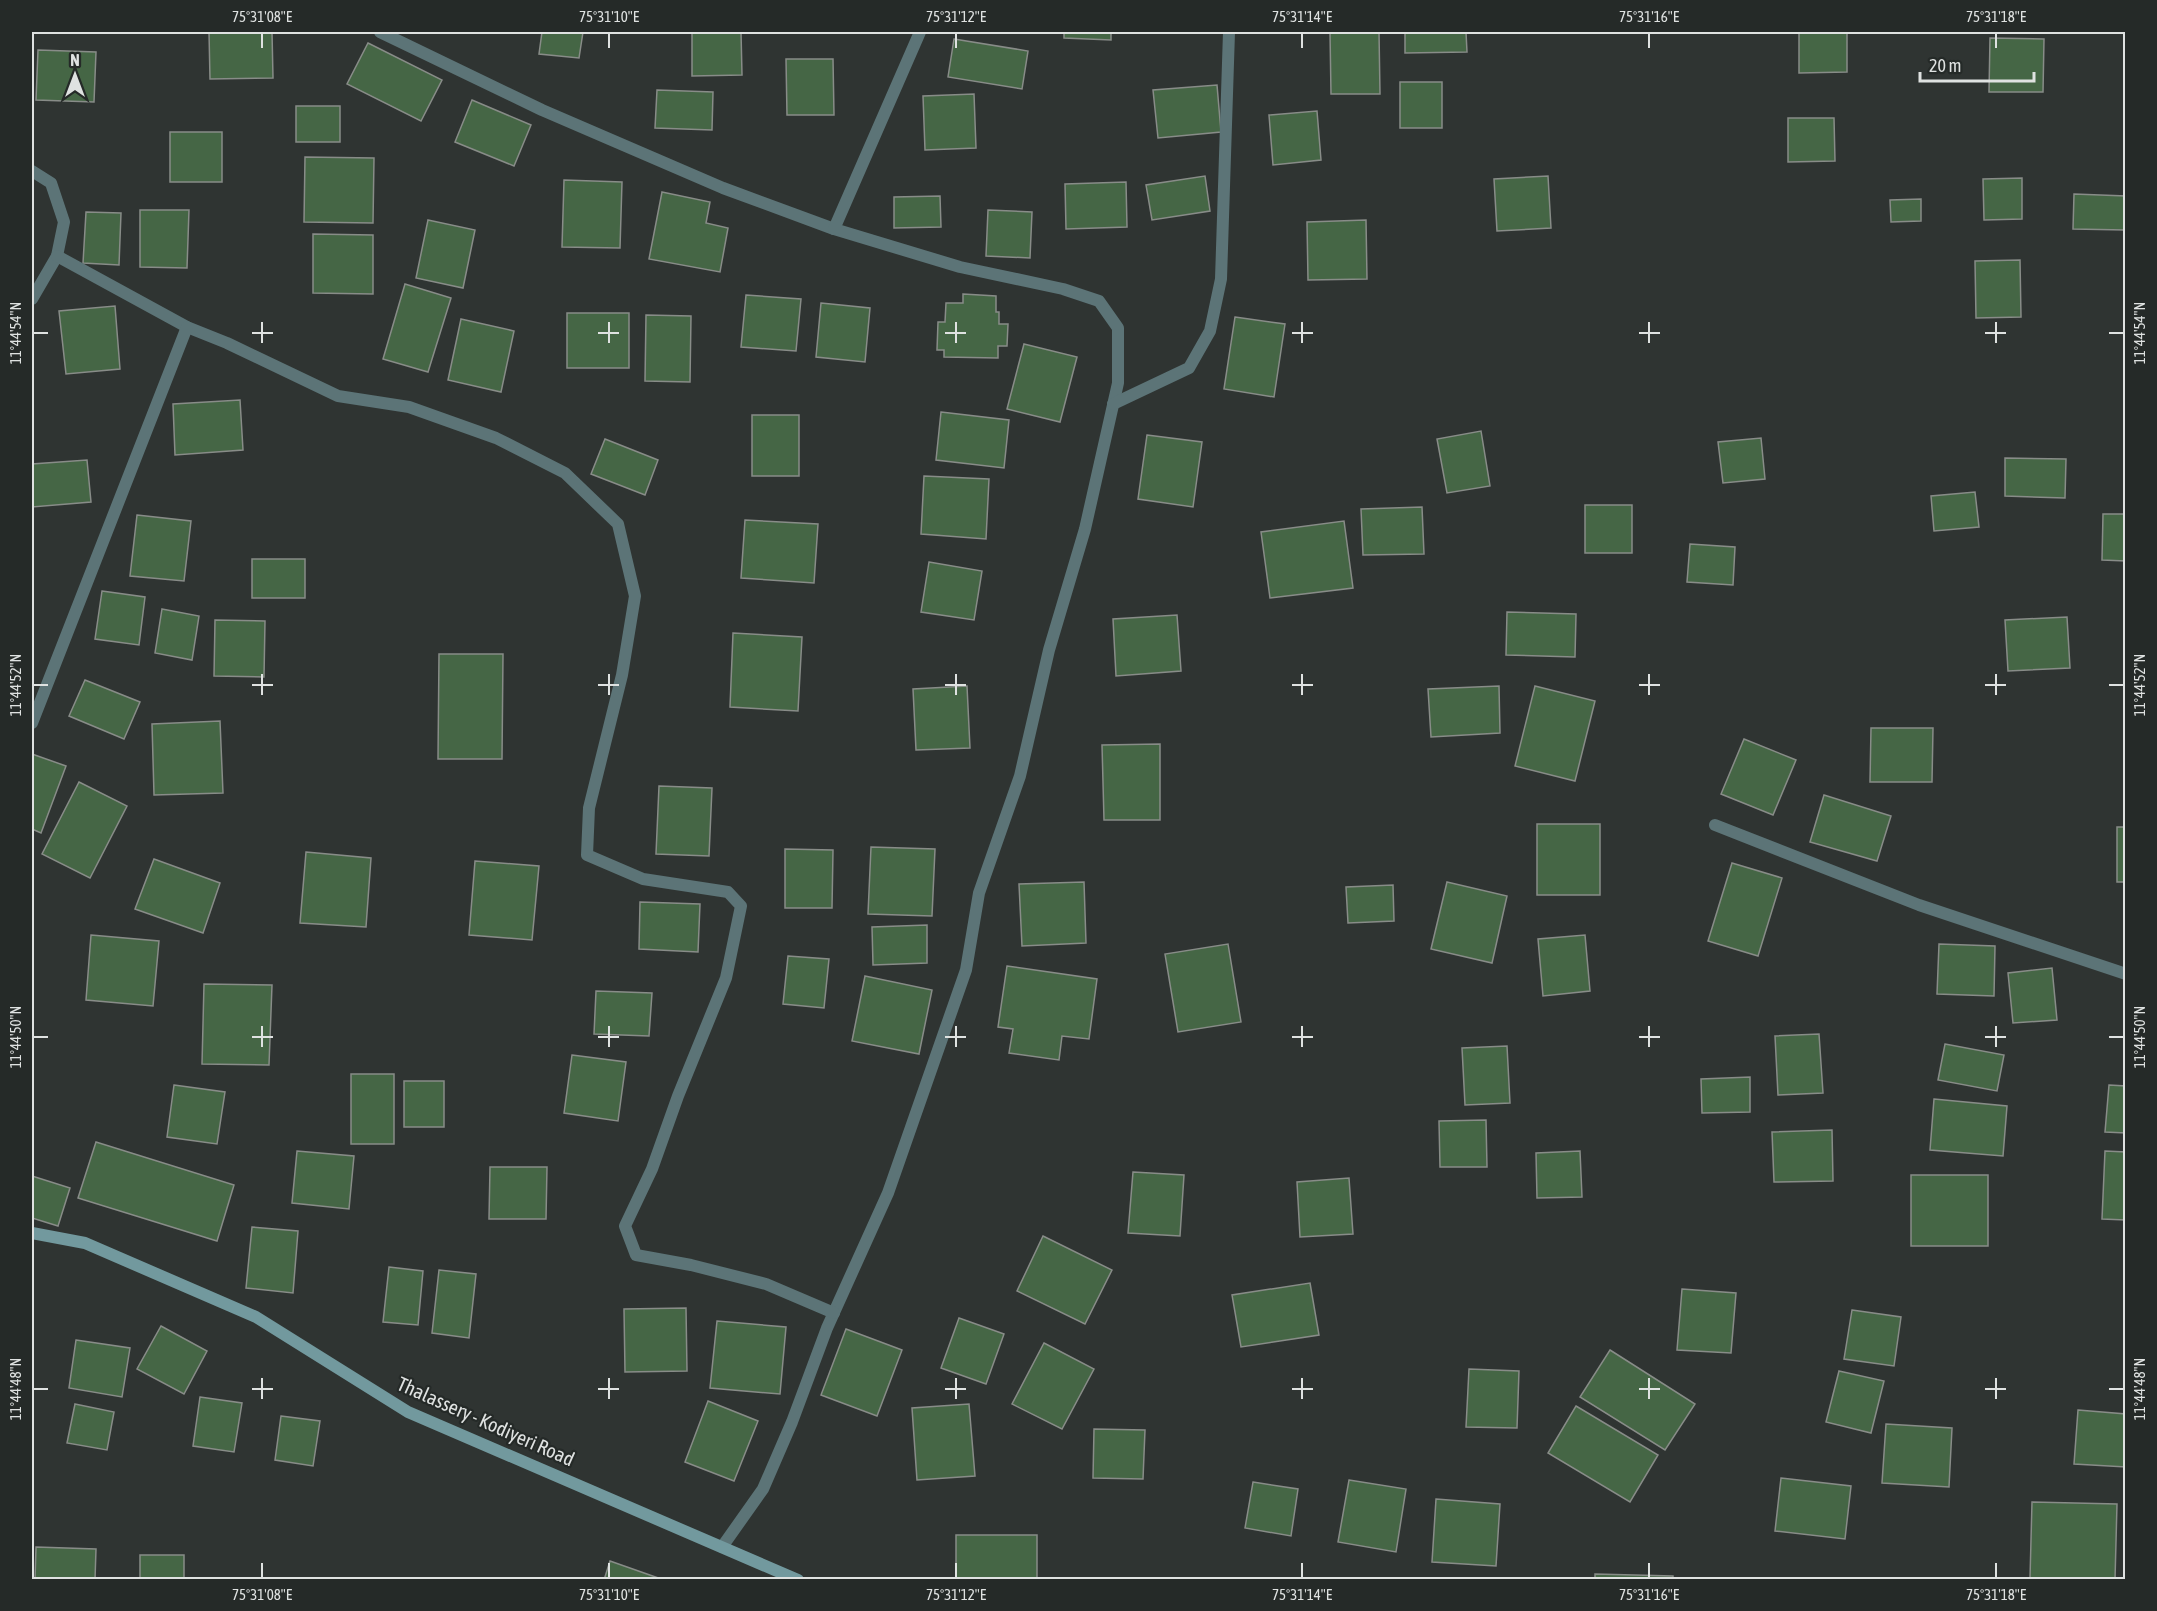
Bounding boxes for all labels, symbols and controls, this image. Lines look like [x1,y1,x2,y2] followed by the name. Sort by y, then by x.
[232,8,293,25] text: 75°31'08"E
[579,8,640,25] text: 75°31'10"E
[926,8,987,25] text: 75°31'12"E
[1272,8,1333,25] text: 75°31'14"E
[1619,8,1680,25] text: 75°31'16"E
[1966,8,2027,25] text: 75°31'18"E
[45,45,105,105] north arrow
[1920,45,2034,83] scale bar
[70,51,80,69] text: N
[1929,55,1961,76] text: 20 m
[7,302,24,364] text: 11°44'54"N
[2131,302,2148,364] text: 11°44'54"N
[7,654,24,716] text: 11°44'52"N
[2131,654,2148,716] text: 11°44'52"N
[7,1006,24,1068] text: 11°44'50"N
[2131,1006,2148,1068] text: 11°44'50"N
[7,1358,24,1420] text: 11°44'48"N
[2131,1358,2148,1420] text: 11°44'48"N
[394,1372,578,1470] street label: Thalassery - Kodiyeri Road
[232,1586,293,1603] text: 75°31'08"E
[579,1586,640,1603] text: 75°31'10"E
[926,1586,987,1603] text: 75°31'12"E
[1272,1586,1333,1603] text: 75°31'14"E
[1619,1586,1680,1603] text: 75°31'16"E
[1966,1586,2027,1603] text: 75°31'18"E

